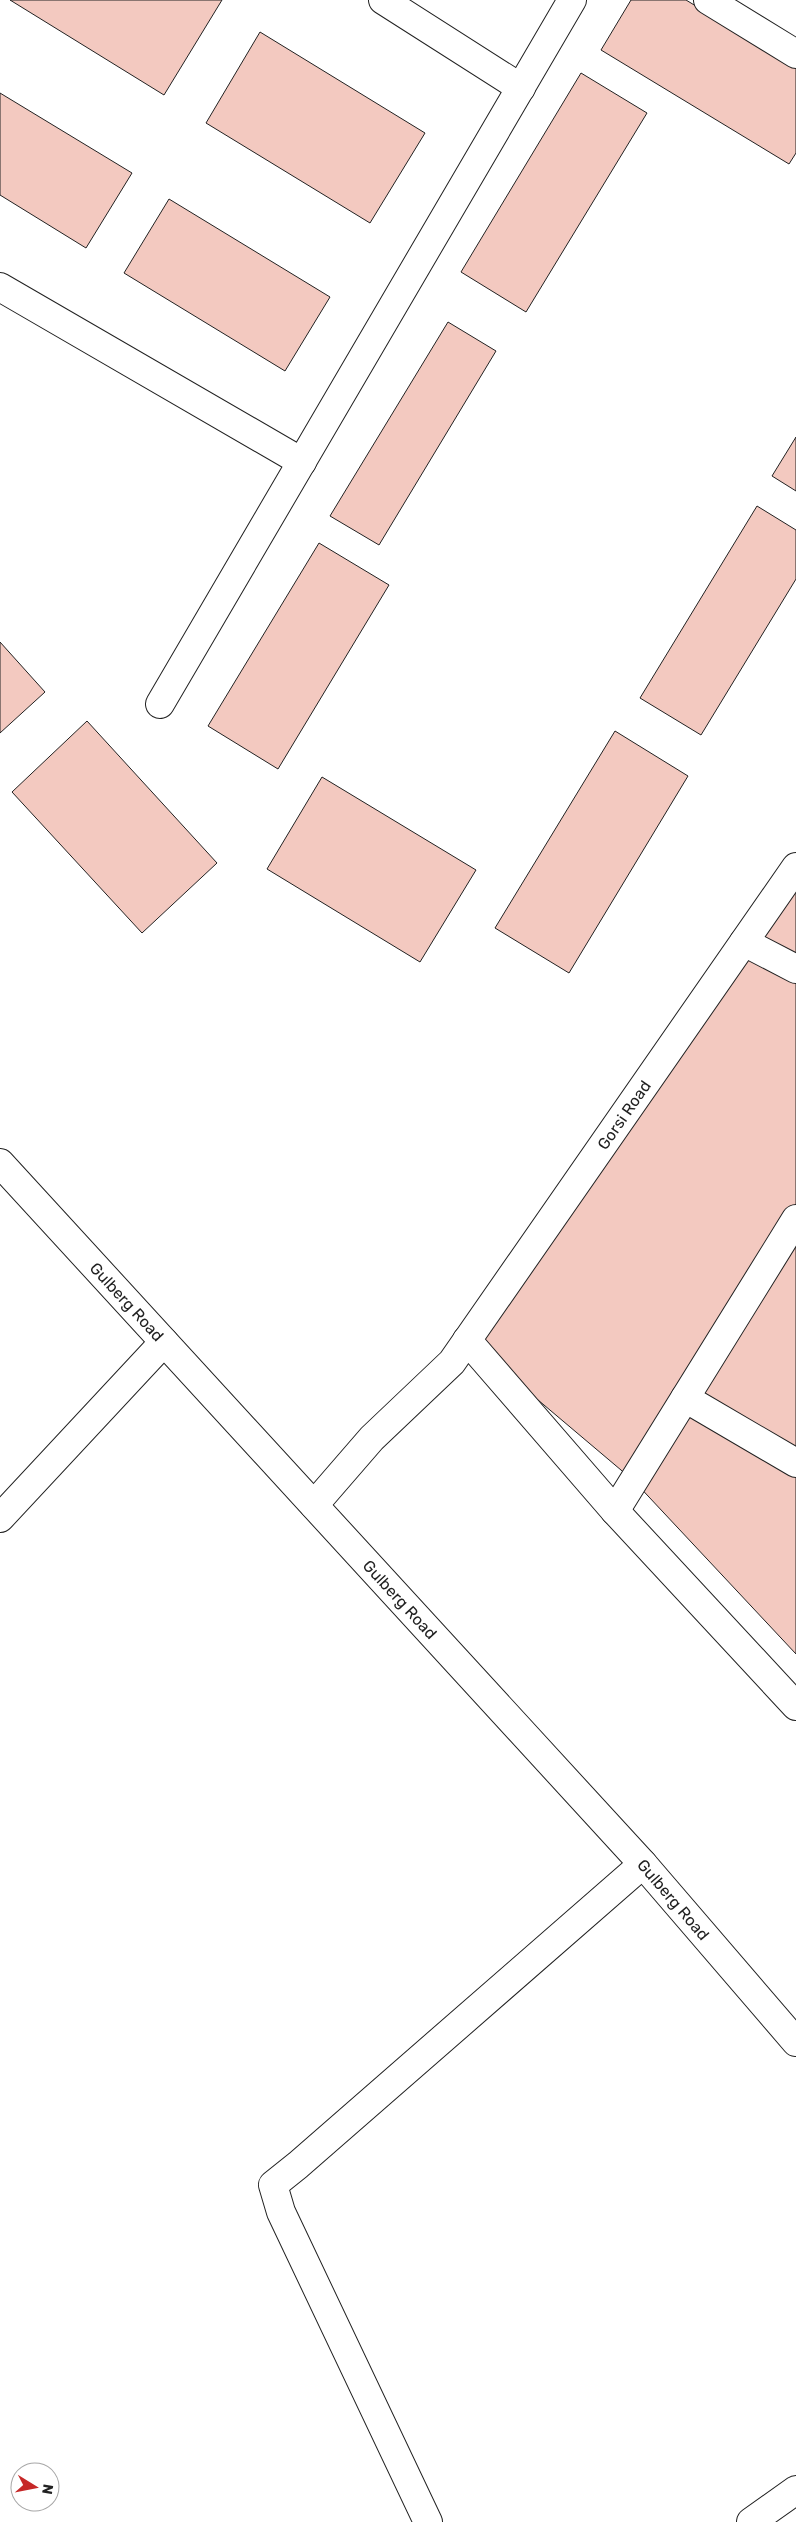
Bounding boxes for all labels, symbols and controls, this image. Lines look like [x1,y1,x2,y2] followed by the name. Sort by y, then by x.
[594,1077,655,1153] street label: Gorsi Road
[86,1259,168,1345] street label: Gulberg Road
[359,1556,441,1643] street label: Gulberg Road
[633,1856,713,1944] street label: Gulberg Road
[10,2462,60,2512] north arrow
[38,2483,57,2496] text: N

